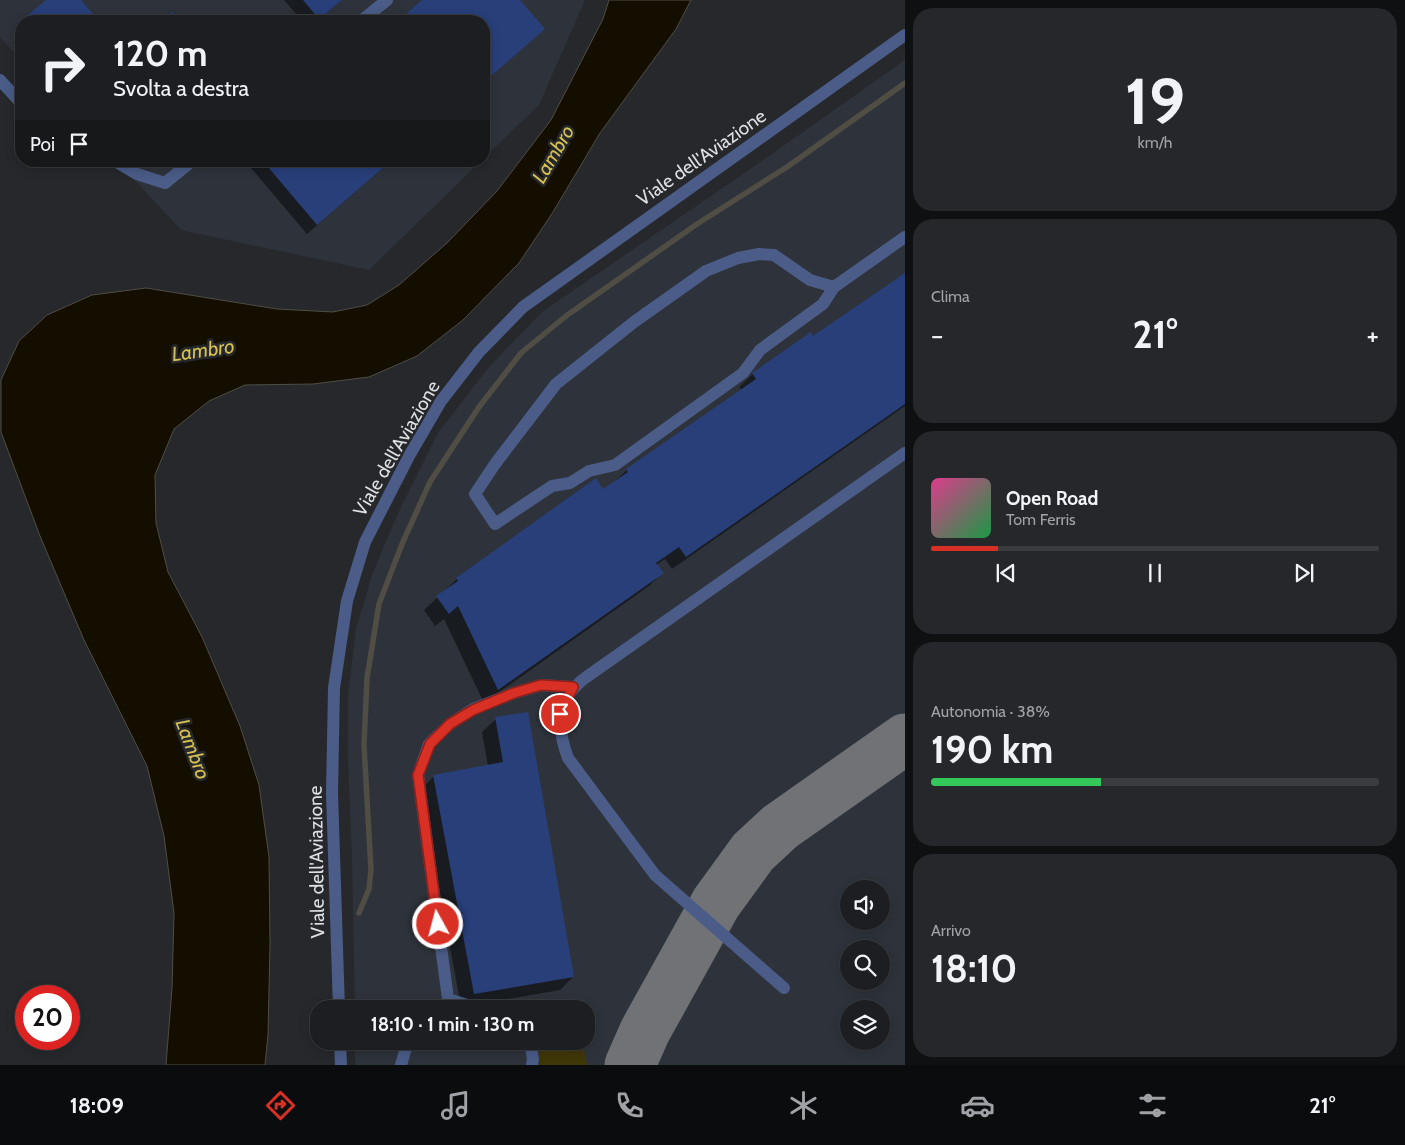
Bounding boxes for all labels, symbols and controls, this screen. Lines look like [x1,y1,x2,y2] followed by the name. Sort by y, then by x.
[113,32,207,75] text: 120 m
[30,35,95,100] icon: right
[1125,61,1185,140] text: 19
[113,75,249,102] text: Svolta a destra
[632,104,771,211] street label: Viale dell'Aviazione
[527,121,579,187] water label: Lambro
[65,130,93,158] icon: arrive
[30,133,55,156] text: Poi
[1137,133,1173,152] text: km/h
[931,287,970,306] text: Clima
[1132,311,1178,358] text: 21°
[931,318,943,352] text: −
[1367,318,1379,352] text: +
[170,334,236,366] water label: Lambro
[348,376,445,520] street label: Viale dell'Aviazione
[1006,487,1098,510] text: Open Road
[1006,510,1076,529] text: Tom Ferris
[992,559,1020,587] icon: previous
[1141,559,1169,587] icon: pause
[1290,559,1318,587] icon: next
[539,693,581,735] pin
[546,700,574,728] icon: arrive
[931,702,1050,721] text: Autonomia · 38%
[171,715,215,783] water label: Lambro
[931,726,1053,773] text: 190 km
[304,785,329,939] street label: Viale dell'Aviazione
[840,880,890,1050] map controls
[840,880,890,930] button: sound
[411,897,463,949] position arrow
[931,921,971,940] text: Arrivo
[840,940,890,990] button: search
[931,945,1017,992] text: 18:10
[15,985,80,1050] speed limit sign: 20
[840,1000,890,1050] button: layers
[371,1013,534,1036] text: 18:10 · 1 min · 130 m
[263,1088,298,1123] icon: directions
[438,1088,473,1123] icon: music
[612,1088,647,1123] icon: phone
[786,1088,821,1123] icon: climate
[960,1088,995,1123] icon: car
[1135,1088,1170,1123] icon: filters
[70,1092,124,1119] text: 18:09
[1309,1092,1335,1119] text: 21°

